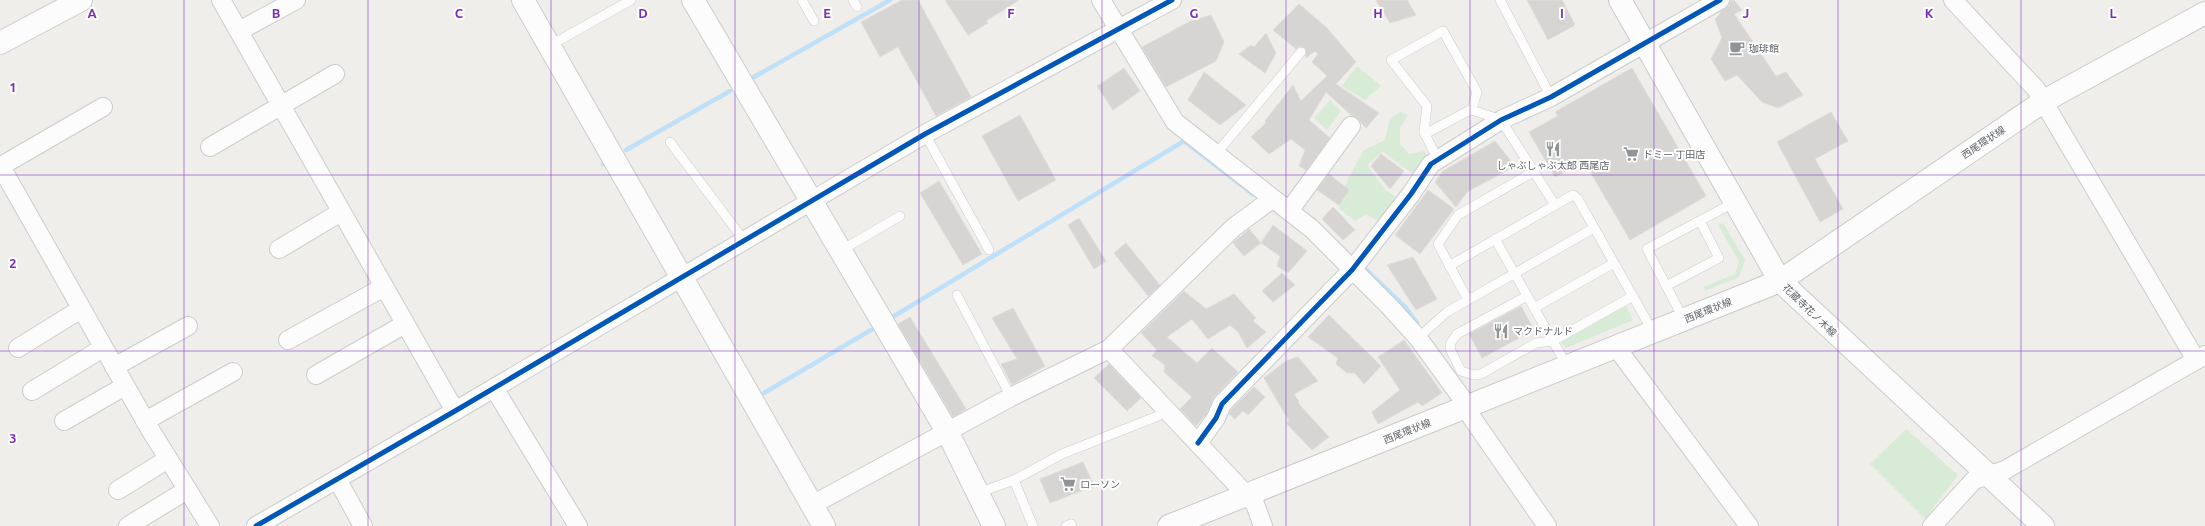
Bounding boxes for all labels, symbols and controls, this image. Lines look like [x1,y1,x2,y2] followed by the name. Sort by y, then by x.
[87,6,97,20] text: A
[272,6,281,20] text: B
[455,6,464,20] text: C
[638,6,648,20] text: D
[823,6,831,20] text: E
[1007,6,1015,20] text: F
[1190,6,1199,20] text: G
[1373,6,1383,20] text: H
[1560,6,1564,20] text: I
[1743,6,1749,20] text: J
[1925,6,1934,20] text: K
[2109,6,2117,20] text: L
[1728,39,1746,57] cafe icon: 珈琲館
[1749,43,1779,54] place label: 珈琲館
[9,80,17,94] text: 1
[1959,124,2007,161] street label: 西尾環状線
[1544,140,1562,158] restaurant icon: しゃぶしゃぶ太郎 西尾店
[1622,145,1640,163] supermarket icon: ドミー 丁田店
[1643,149,1705,160] place label: ドミー 丁田店
[1497,160,1609,171] place label: しゃぶしゃぶ太郎 西尾店
[9,256,17,270] text: 2
[1781,282,1839,339] street label: 花蔵寺花ノ木線
[1683,296,1733,325] street label: 西尾環状線
[1492,322,1510,340] restaurant icon: マクドナルド
[1513,326,1573,337] place label: マクドナルド
[1382,417,1432,446] street label: 西尾環状線
[9,431,17,445] text: 3
[1059,475,1077,493] supermarket icon: ローソン
[1080,479,1120,490] place label: ローソン

